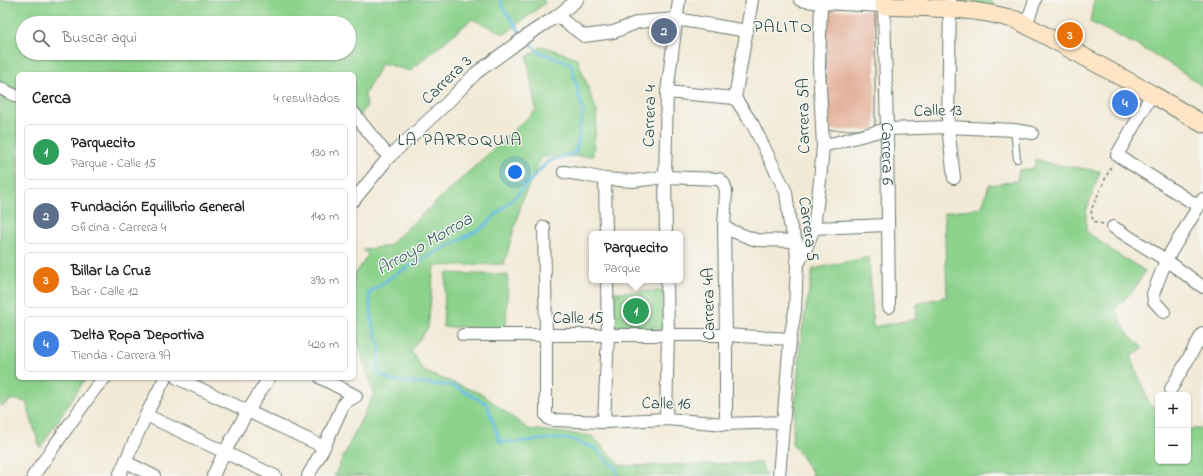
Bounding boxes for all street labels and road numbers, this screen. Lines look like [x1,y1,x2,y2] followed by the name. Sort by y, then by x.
[416,49,478,111] street label: Carrera 3
[791,78,817,154] street label: Carrera 5A
[636,84,664,148] street label: Carrera 4
[914,98,962,124] street label: Calle 13
[874,122,900,186] street label: Carrera 6
[791,195,825,263] street label: Carrera 5
[696,267,722,341] street label: Carrera 4A
[552,306,604,331] street label: Calle 15
[641,391,691,417] street label: Calle 16

